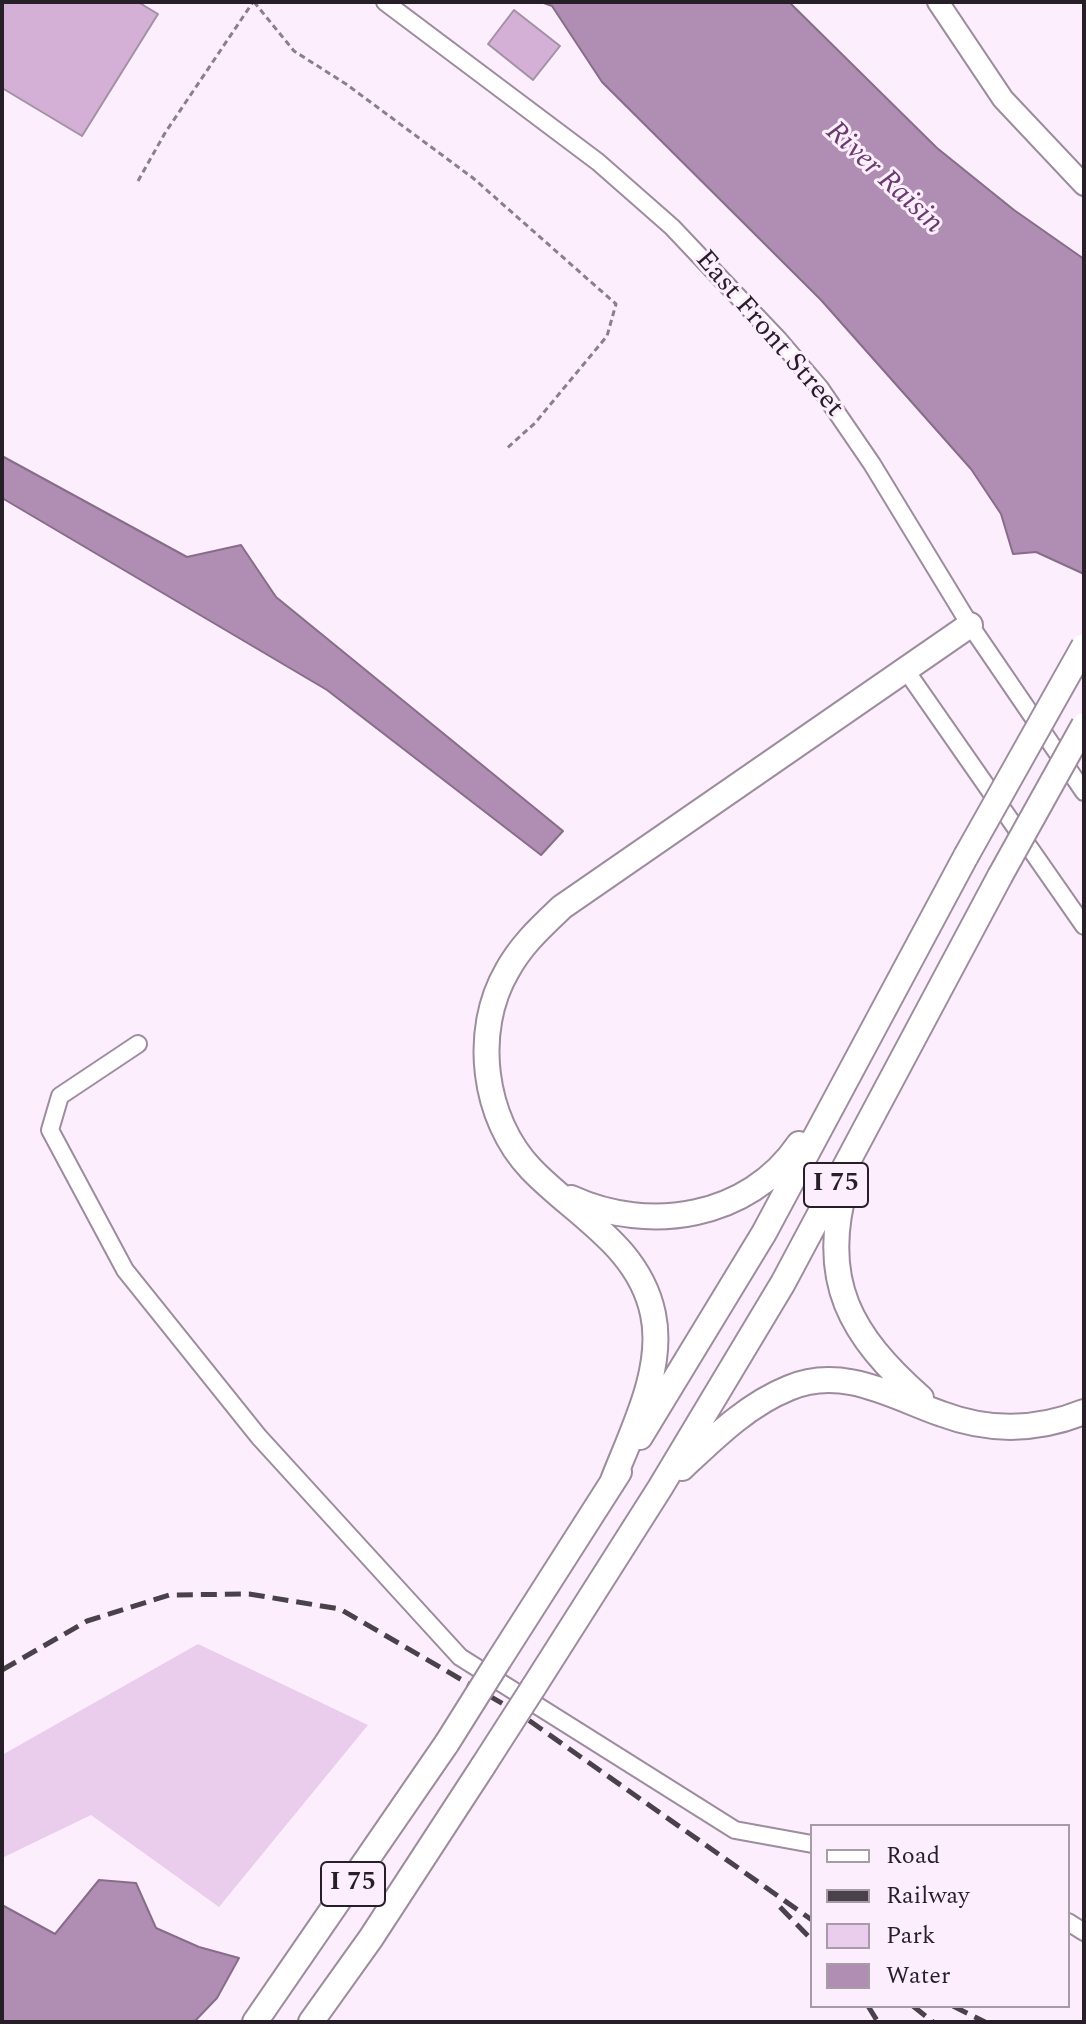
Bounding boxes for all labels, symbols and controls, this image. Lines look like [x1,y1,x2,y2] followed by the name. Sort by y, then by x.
[817,115,949,243] water label: River Raisin
[686,245,850,425] street label: East Front Street
[804,1163,868,1207] road number: I 75
[810,1824,1070,2008] legend
[886,1838,940,1874] text: Road
[321,1862,385,1906] road number: I 75
[886,1878,970,1914] text: Railway
[886,1918,936,1954] text: Park
[886,1958,950,1994] text: Water

